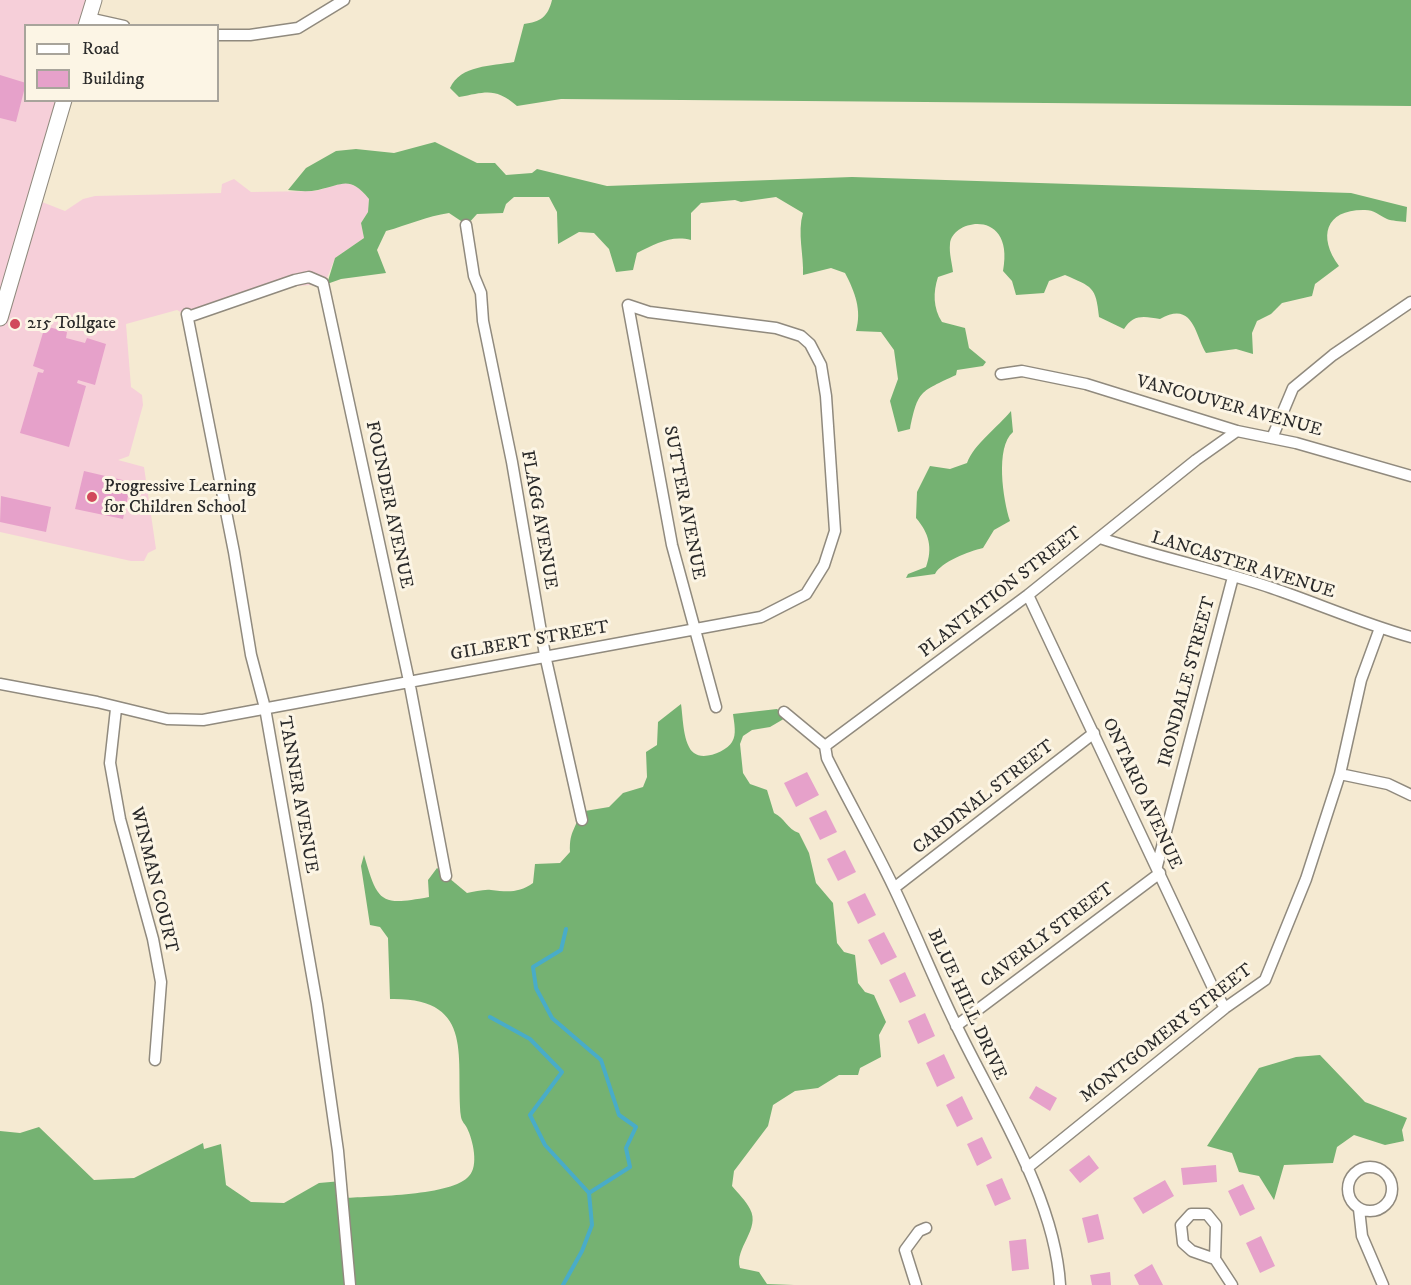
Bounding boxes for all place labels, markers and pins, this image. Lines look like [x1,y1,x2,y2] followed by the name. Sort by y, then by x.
[27,313,116,335] place label: 215 Tollgate
[8,317,22,331] marker: 215 Tollgate
[104,476,256,518] place label: Progressive Learning for Children School
[85,490,99,504] marker: Progressive Learning for Children School

